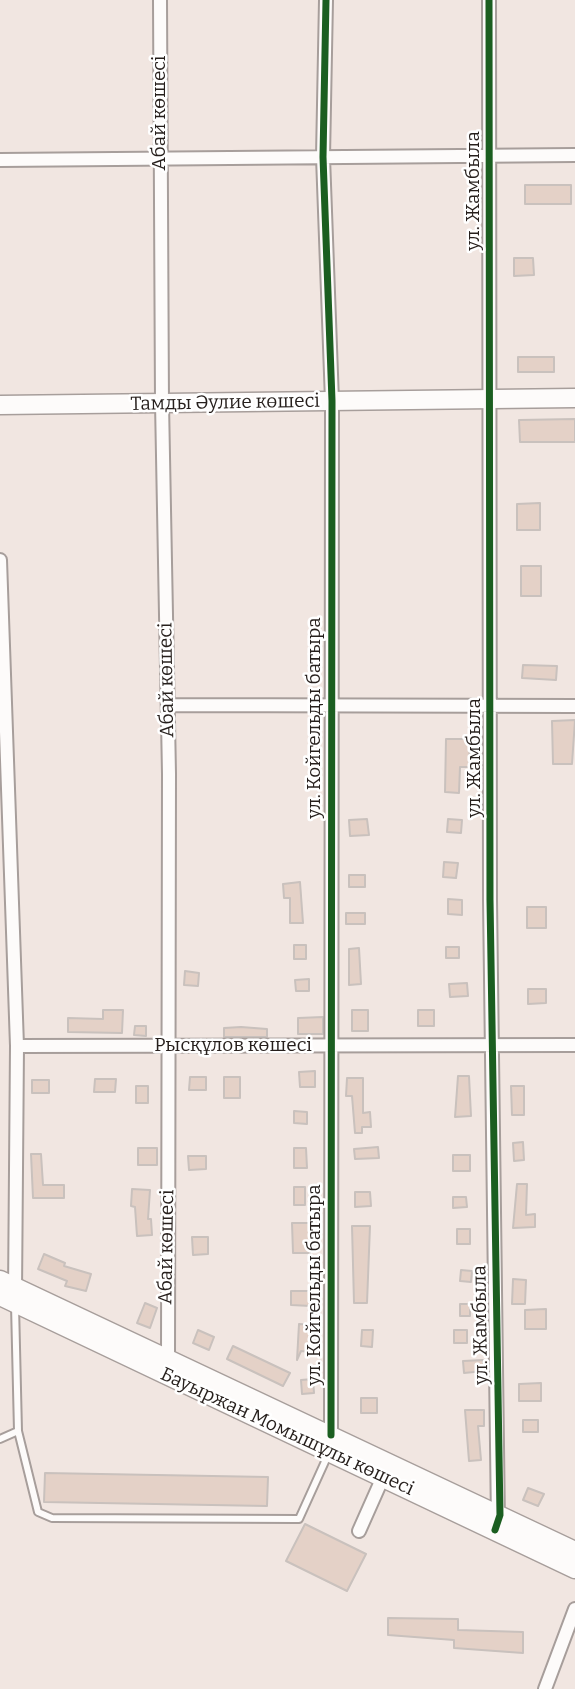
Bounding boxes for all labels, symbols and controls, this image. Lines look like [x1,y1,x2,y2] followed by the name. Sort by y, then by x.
[149,56,171,170] street label: Абай көшесі
[463,131,485,251] street label: ул. Жамбыла
[130,390,320,416] street label: Тамды Әулие көшесі
[304,617,326,819] street label: ул. Койгельды батыра
[155,622,179,738] street label: Абай көшесі
[464,698,486,818] street label: ул. Жамбыла
[154,1035,312,1057] street label: Рысқұлов көшесі
[304,1184,326,1386] street label: ул. Койгельды батыра
[155,1189,179,1305] street label: Абай көшесі
[469,1265,493,1385] street label: ул. Жамбыла
[157,1363,417,1501] street label: Бауыржан Момышұлы көшесі

